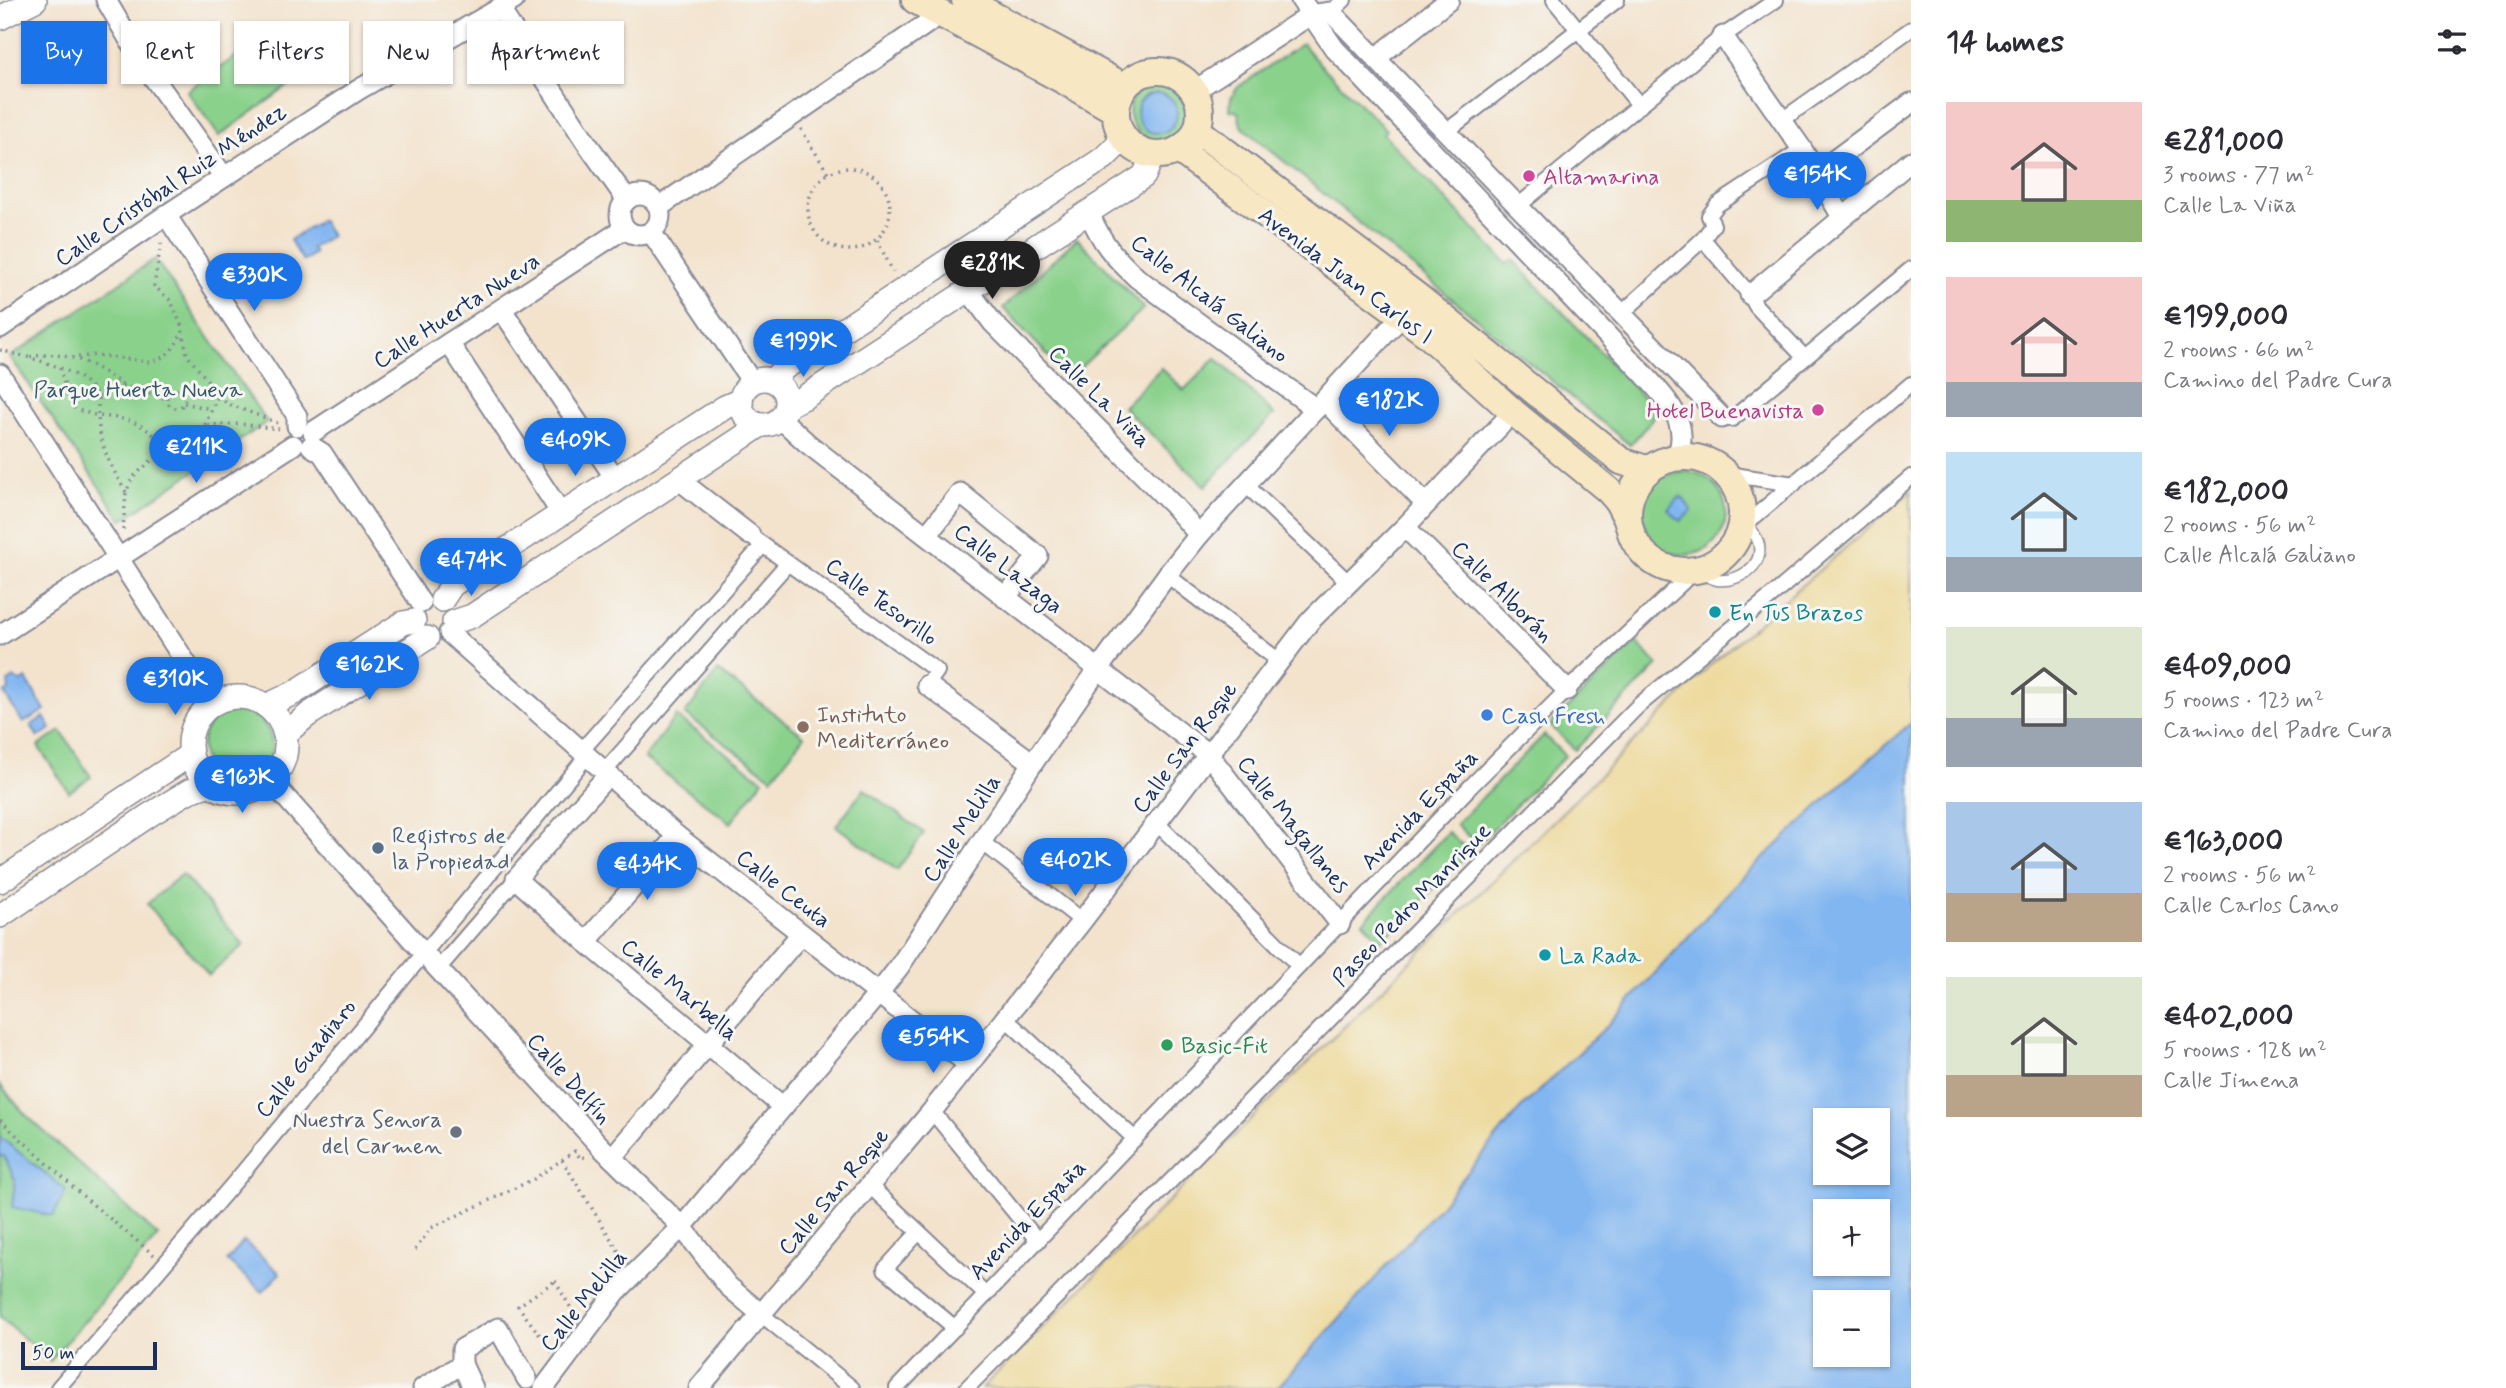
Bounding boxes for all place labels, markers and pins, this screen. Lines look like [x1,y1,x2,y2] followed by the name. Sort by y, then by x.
[1768,152,1866,212] pin: €154K
[1543,163,1660,193] place label: Altamarina
[1521,168,1537,184] marker: Altamarina
[943,242,1041,301] pin: €281K
[205,254,303,313] pin: €330K
[754,320,852,379] pin: €199K
[1340,378,1438,438] pin: €182K
[1647,397,1804,427] place label: Hotel Buenavista
[1810,402,1826,418] marker: Hotel Buenavista
[526,419,624,478] pin: €409K
[147,426,245,485] pin: €211K
[422,538,520,598] pin: €474K
[1729,599,1863,629] place label: En Tus Brazos
[1707,604,1723,620] marker: En Tus Brazos
[320,642,418,702] pin: €162K
[126,658,224,717] pin: €310K
[817,701,949,757] place label: Instituto Mediterráneo
[1501,702,1605,732] place label: Cash Fresh
[1479,707,1495,723] marker: Cash Fresh
[795,719,811,735] marker: Instituto Mediterráneo
[193,756,291,815] pin: €163K
[392,822,509,878] place label: Registros de la Propiedad
[1026,838,1124,898] pin: €402K
[370,840,386,856] marker: Registros de la Propiedad
[598,842,696,902] pin: €434K
[1559,942,1641,972] place label: La Rada
[1537,947,1553,963] marker: La Rada
[884,1016,982,1075] pin: €554K
[1181,1032,1268,1062] place label: Basic-Fit
[1159,1037,1175,1053] marker: Basic-Fit
[292,1106,442,1162] place label: Nuestra Senora del Carmen
[448,1124,464,1140] marker: Nuestra Senora del Carmen

